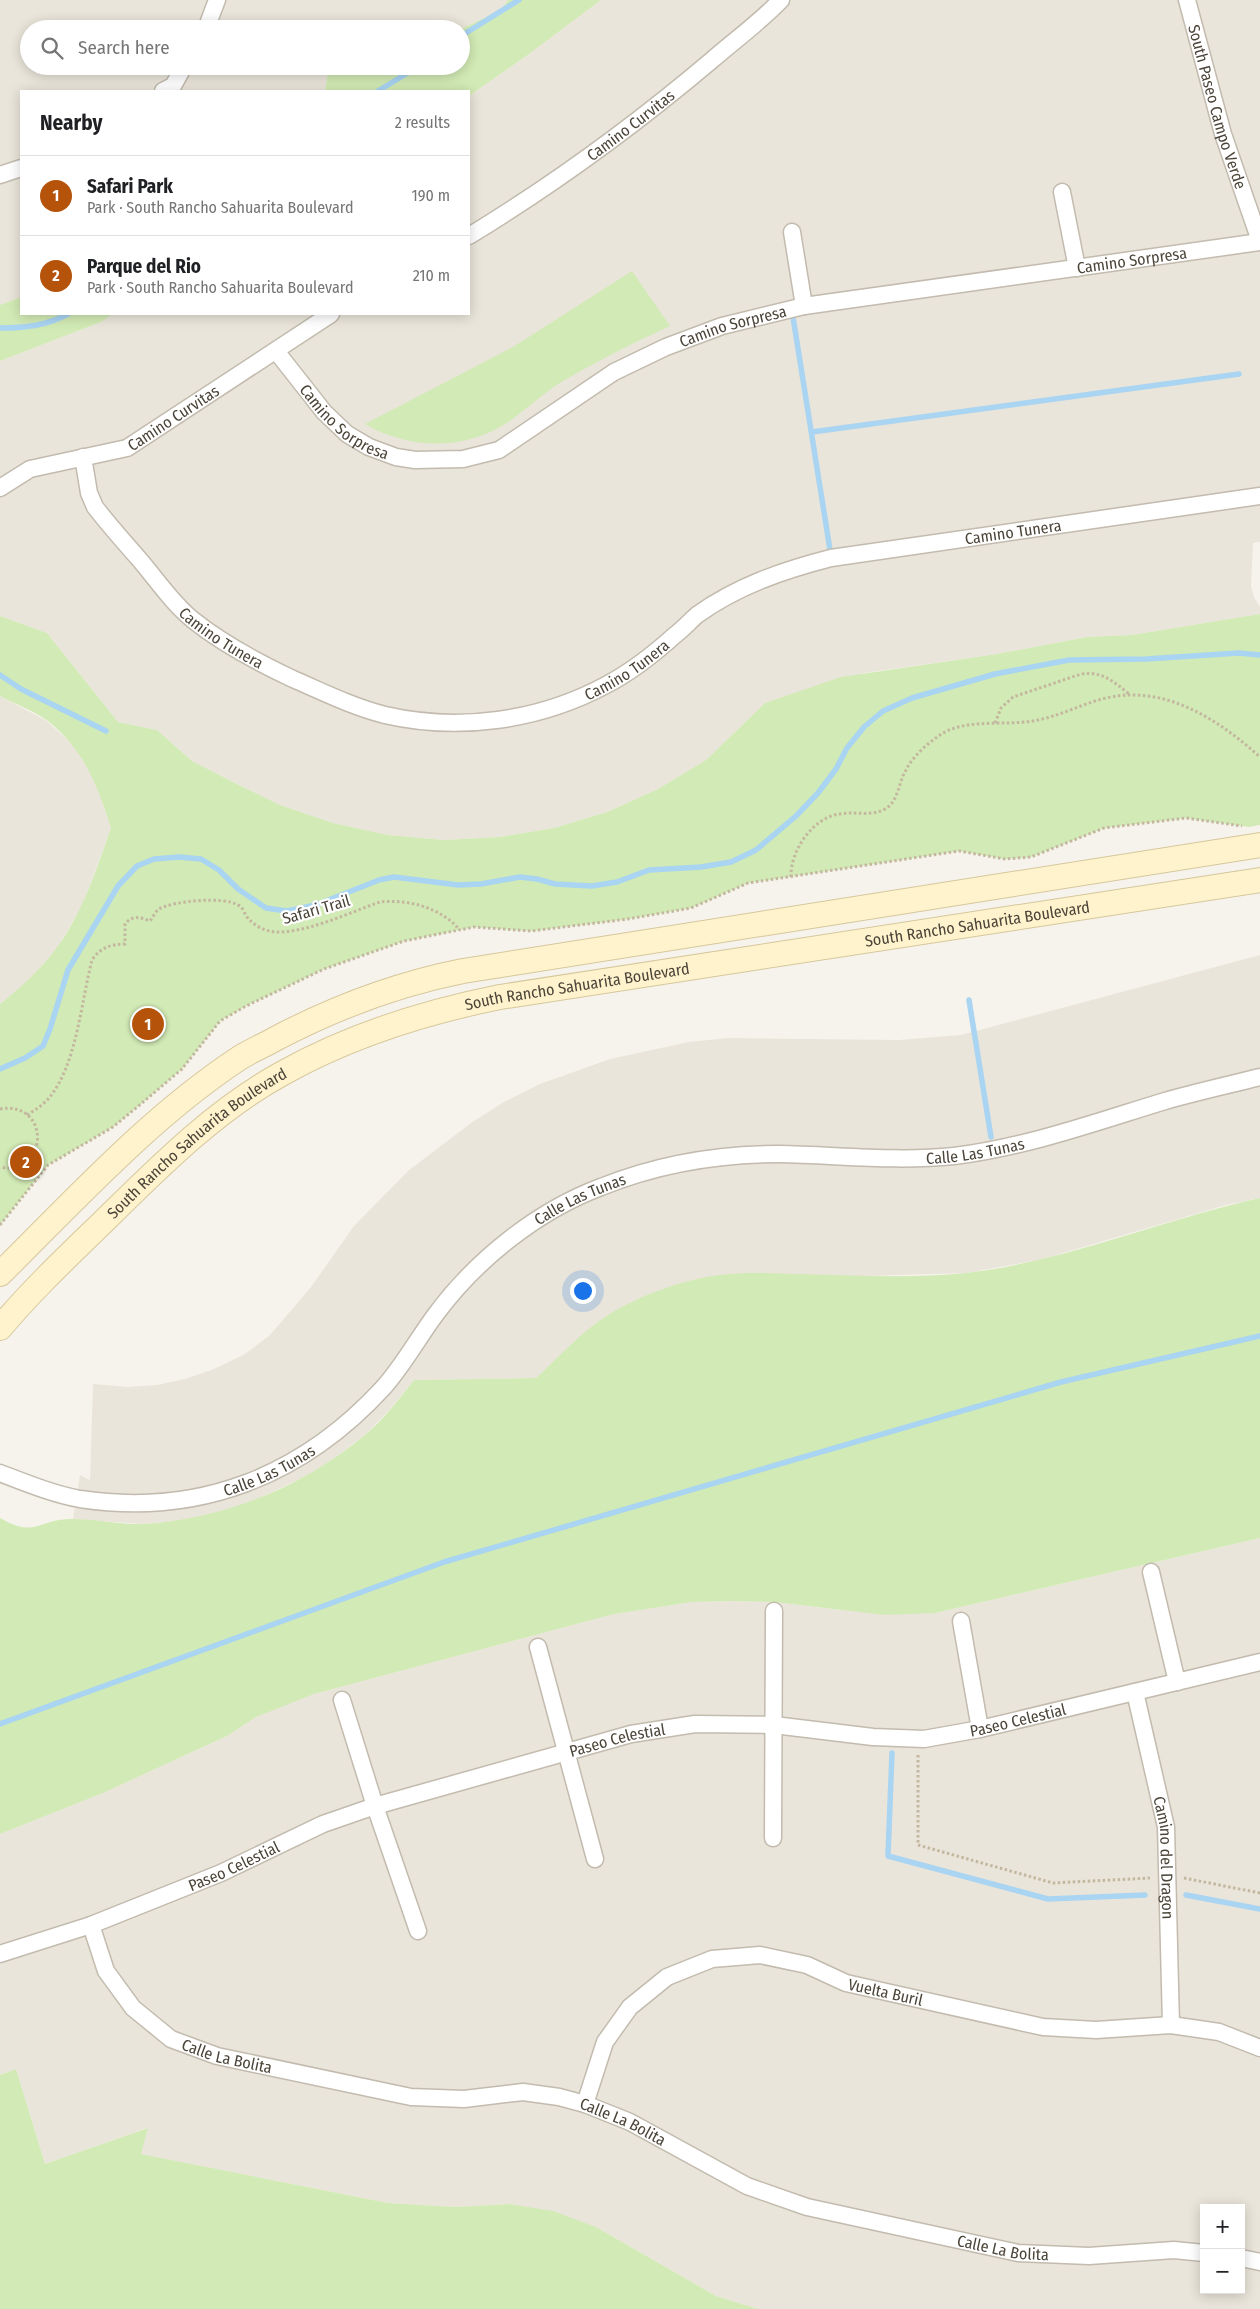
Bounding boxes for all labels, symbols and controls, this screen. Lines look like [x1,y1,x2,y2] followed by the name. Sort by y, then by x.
[20,20,470,75] search box
[1184,23,1250,192] street label: South Paseo Campo Verde
[38,34,66,62] icon: search
[78,36,170,59] text: Search here
[583,86,679,165] street label: Camino Curvitas
[40,110,102,136] text: Nearby
[395,113,450,132] text: 2 results
[87,175,173,198] text: Safari Park
[53,186,59,205] text: 1
[412,186,450,205] text: 190 m
[87,198,353,217] text: Park · South Rancho Sahuarita Boulevard
[1076,243,1188,278] street label: Camino Sorpresa
[87,255,201,278] text: Parque del Rio
[52,266,60,285] text: 2
[413,266,450,285] text: 210 m
[87,278,353,297] text: Park · South Rancho Sahuarita Boulevard
[677,302,788,351] street label: Camino Sorpresa
[296,380,391,464] street label: Camino Sorpresa
[124,381,223,455] street label: Camino Curvitas
[964,516,1063,549] street label: Camino Tunera
[175,603,267,673] street label: Camino Tunera
[582,636,673,704] street label: Camino Tunera
[280,891,352,928] street label: Safari Trail
[863,897,1091,951] street label: South Rancho Sahuarita Boulevard
[463,959,691,1014] street label: South Rancho Sahuarita Boulevard
[132,1005,164,1043] pin: 1
[103,1064,290,1223] street label: South Rancho Sahuarita Boulevard
[926,1134,1026,1168] street label: Calle Las Tunas
[10,1143,42,1181] pin: 2
[531,1170,628,1229] street label: Calle Las Tunas
[570,1278,596,1304] your location
[221,1441,319,1500] street label: Calle Las Tunas
[968,1700,1068,1741] street label: Paseo Celestial
[567,1720,667,1761] street label: Paseo Celestial
[1149,1795,1177,1919] street label: Camino del Dragon
[186,1837,283,1895] street label: Paseo Celestial
[846,1975,925,2010] street label: Vuelta Buril
[179,2035,274,2077] street label: Calle La Bolita
[578,2094,669,2150] street label: Calle La Bolita
[1200,2204,1245,2294] map controls
[1200,2204,1245,2249] button: +
[955,2231,1049,2264] street label: Calle La Bolita
[1200,2249,1245,2294] button: −

